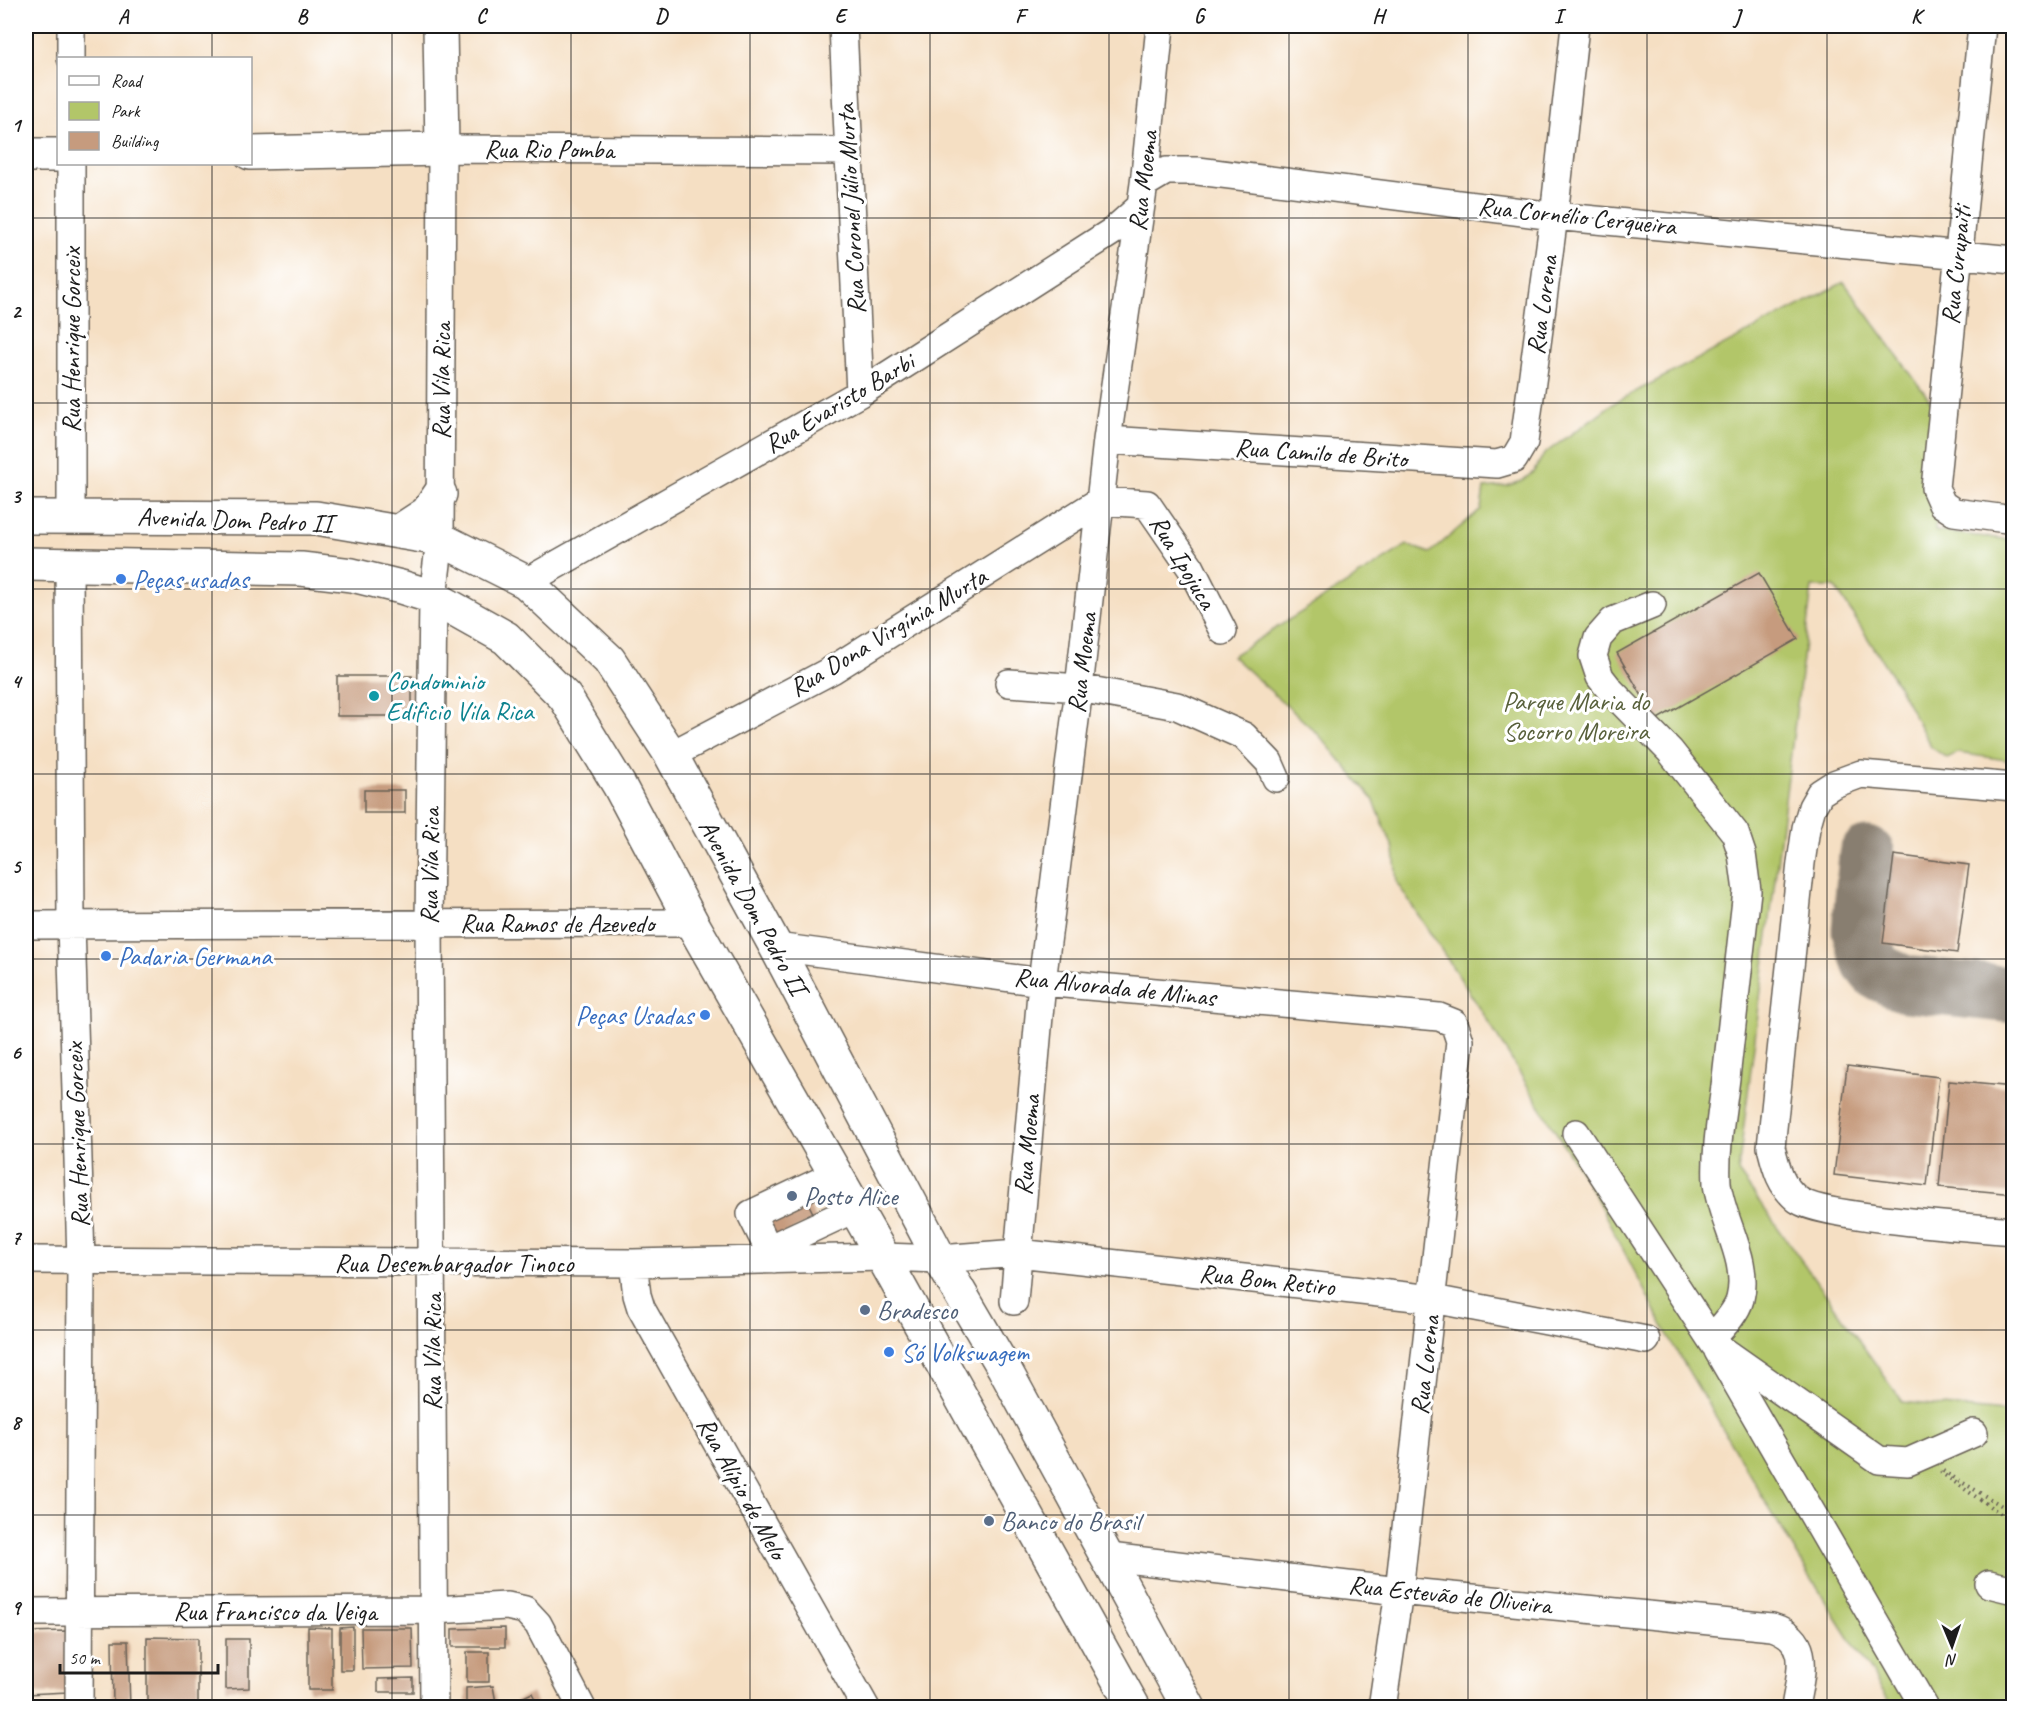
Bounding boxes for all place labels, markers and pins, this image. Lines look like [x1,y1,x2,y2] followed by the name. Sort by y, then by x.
[133,563,250,596] place label: Peças usadas
[114,572,128,586] marker: Peças usadas
[386,665,535,728] place label: Condominio Edificio Vila Rica
[367,689,381,703] marker: Condominio Edificio Vila Rica
[118,940,273,973] place label: Padaria Germana
[99,949,113,963] marker: Padaria Germana
[576,999,695,1032] place label: Peças Usadas
[698,1008,712,1022] marker: Peças Usadas
[804,1180,900,1213] place label: Posto Alice
[785,1189,799,1203] marker: Posto Alice
[877,1294,959,1327] place label: Bradesco
[858,1303,872,1317] marker: Bradesco
[901,1336,1031,1369] place label: Só Volkswagem
[882,1345,896,1359] marker: Só Volkswagem
[1001,1505,1145,1538] place label: Banco do Brasil
[982,1514,996,1528] marker: Banco do Brasil

